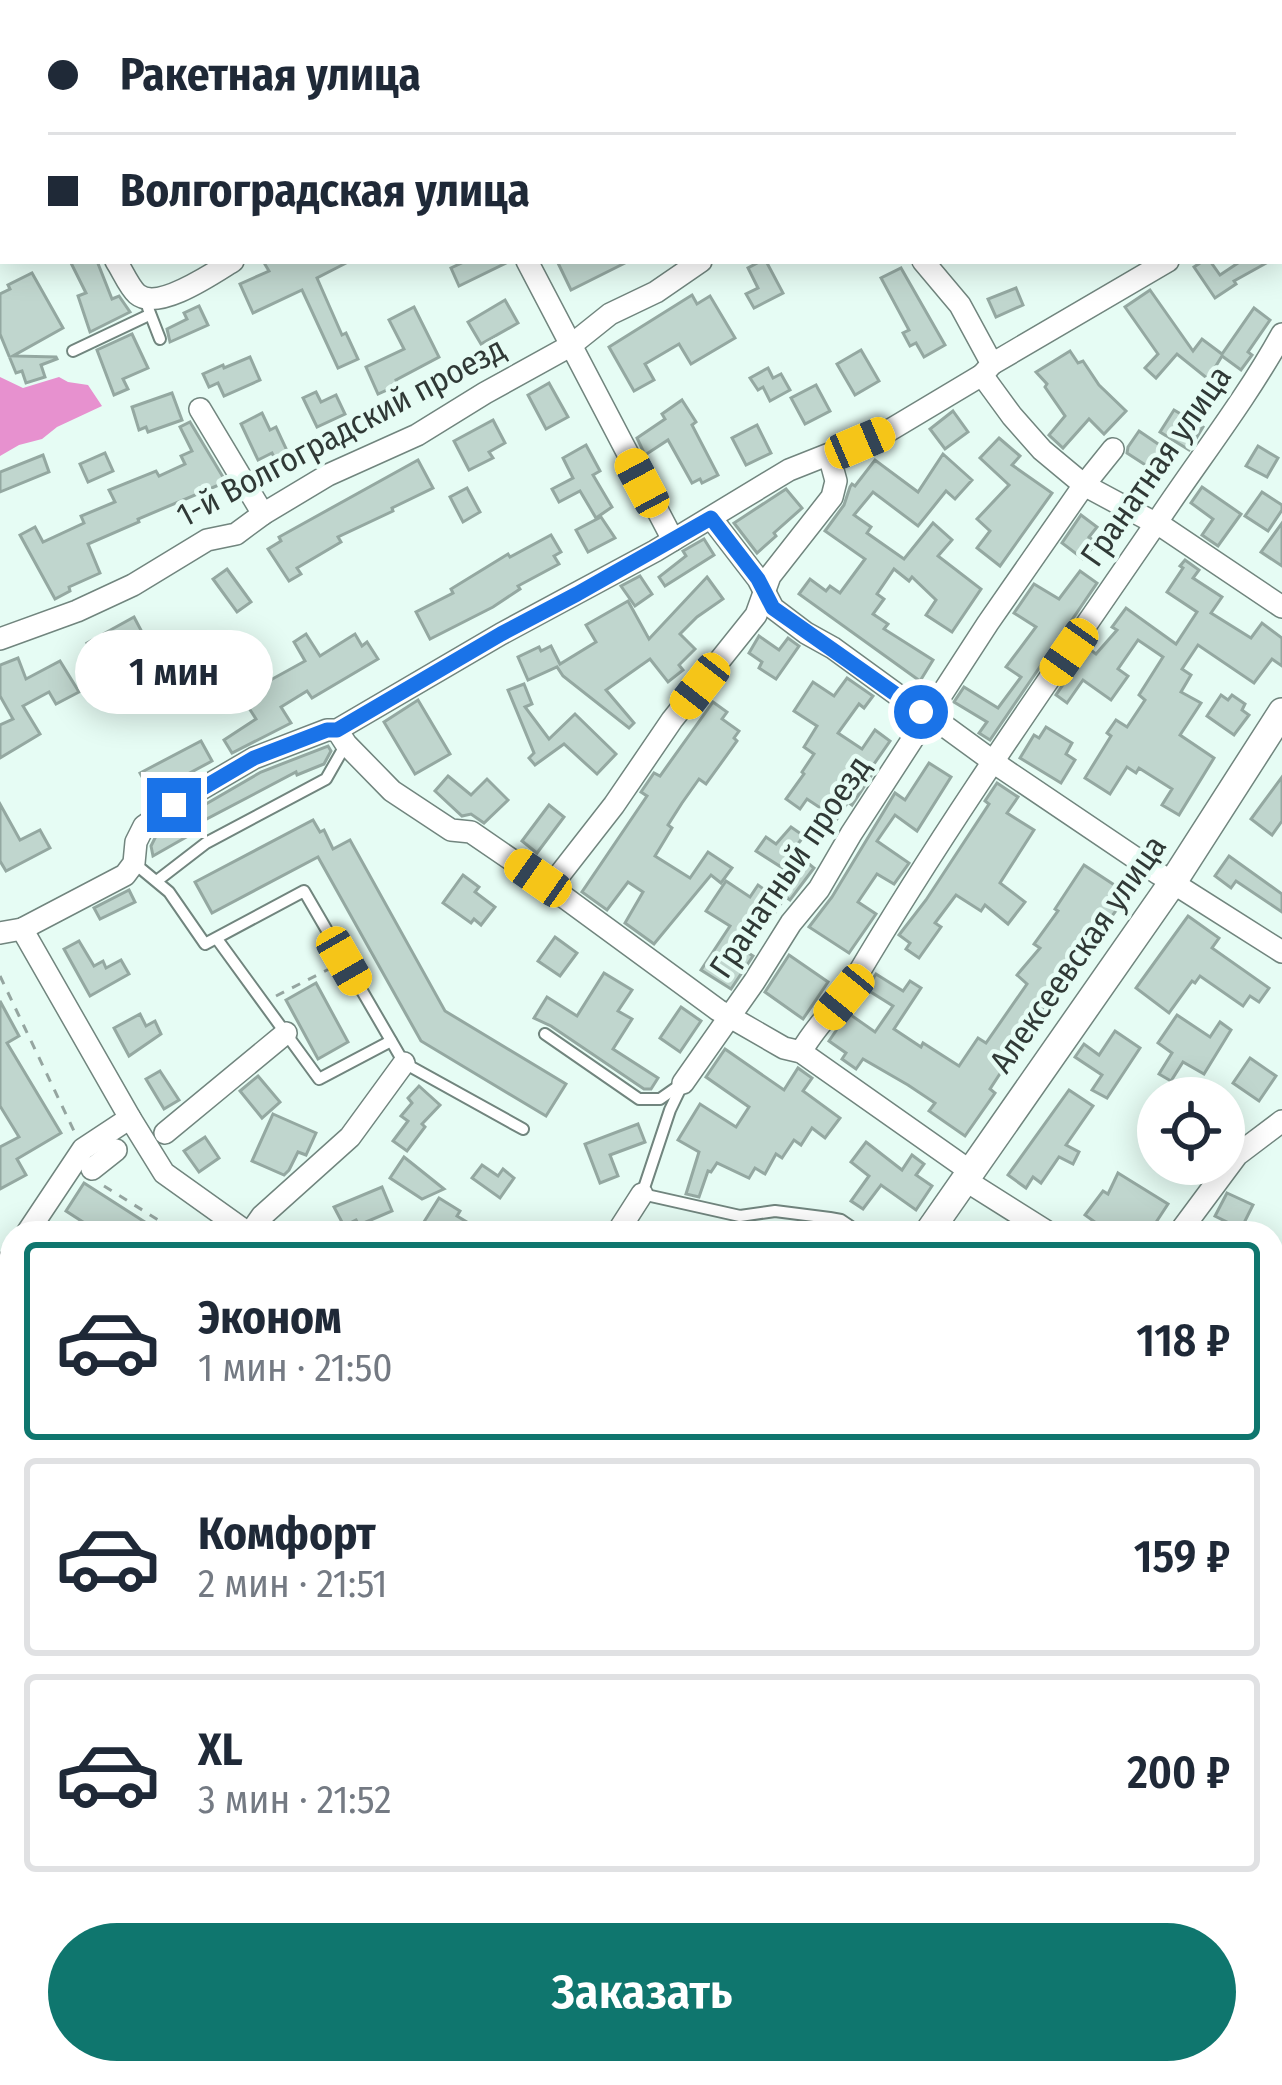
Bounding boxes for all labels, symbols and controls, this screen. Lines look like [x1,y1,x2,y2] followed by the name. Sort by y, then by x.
[120,48,421,102] text: Ракетная улица
[120,164,530,218] text: Волгоградская улица
[170,328,512,536] street label: 1-й Волгоградский проезд
[1072,358,1240,574] street label: Гранатная улица
[820,412,900,474] car
[609,443,675,523] car
[1034,612,1104,692] car
[75,631,273,715] callout: 1 мин
[664,647,736,725] car
[129,649,219,695] text: 1 мин
[894,685,948,739] route start
[701,748,879,986] street label: Гранатный проезд
[147,778,201,832] route end
[981,828,1175,1080] street label: Алексеевская улица
[498,843,578,913] car
[310,921,378,1001] car
[807,958,881,1036] car
[1137,1077,1245,1185] map controls
[1137,1077,1245,1185] button: locate
[54,1287,162,1395] icon: car
[198,1291,342,1345] text: Эконом
[1136,1314,1230,1368] text: 118 ₽
[198,1345,393,1391] text: 1 мин · 21:50
[54,1503,162,1611] icon: car
[198,1507,376,1561] text: Комфорт
[1134,1530,1230,1584] text: 159 ₽
[198,1561,388,1607] text: 2 мин · 21:51
[54,1719,162,1827] icon: car
[198,1723,243,1777] text: XL
[1127,1746,1230,1800] text: 200 ₽
[198,1777,391,1823] text: 3 мин · 21:52
[48,1923,1236,2061] button: Заказать

